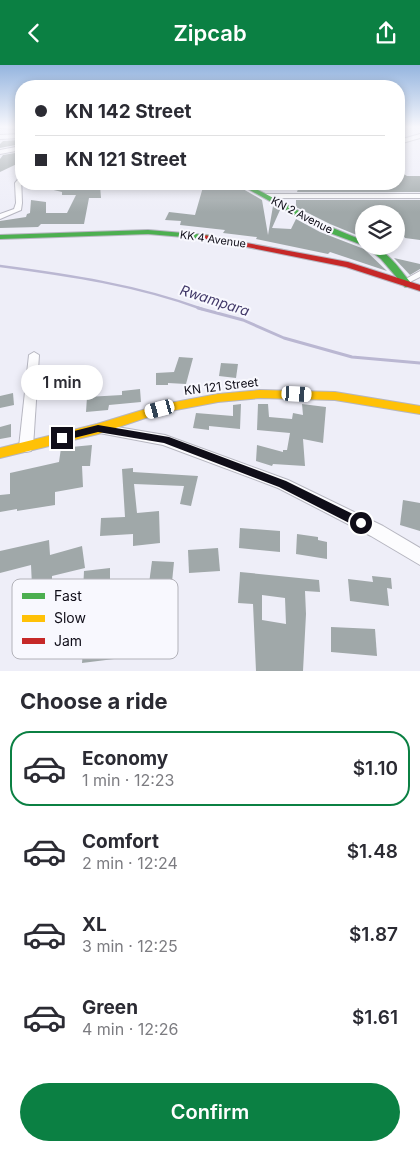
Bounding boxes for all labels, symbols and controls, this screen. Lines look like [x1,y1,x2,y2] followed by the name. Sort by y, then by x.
[20,19,48,47] icon: back
[372,19,400,47] icon: share
[173,20,247,46] text: Zipcab
[65,100,191,123] text: KN 142 Street
[65,148,187,171] text: KN 121 Street
[269,194,335,236] street label: KN 2 Avenue
[355,205,405,255] map controls
[355,205,405,255] button: layers
[179,227,247,251] street label: KK 4 Avenue
[178,281,252,319] water label: Rwampara
[21,365,103,401] callout: 1 min
[42,372,82,392] text: 1 min
[183,374,259,398] street label: KN 121 Street
[281,386,312,402] car
[143,398,176,420] car
[51,427,73,449] route end
[350,512,372,534] route start
[12,579,178,659] legend
[54,587,82,604] text: Fast
[54,609,86,626] text: Slow
[54,632,82,649] text: Jam
[20,688,168,714] text: Choose a ride
[22,746,67,791] icon: car
[82,747,168,770] text: Economy
[353,757,398,780] text: $1.10
[82,770,174,790] text: 1 min · 12:23
[22,829,67,874] icon: car
[82,830,159,853] text: Comfort
[347,840,398,863] text: $1.48
[82,853,178,873] text: 2 min · 12:24
[22,912,67,957] icon: car
[82,913,107,936] text: XL
[349,923,398,946] text: $1.87
[82,936,178,956] text: 3 min · 12:25
[22,995,67,1040] icon: car
[82,996,138,1019] text: Green
[352,1006,398,1029] text: $1.61
[82,1019,178,1039] text: 4 min · 12:26
[20,1083,400,1141] button: Confirm

